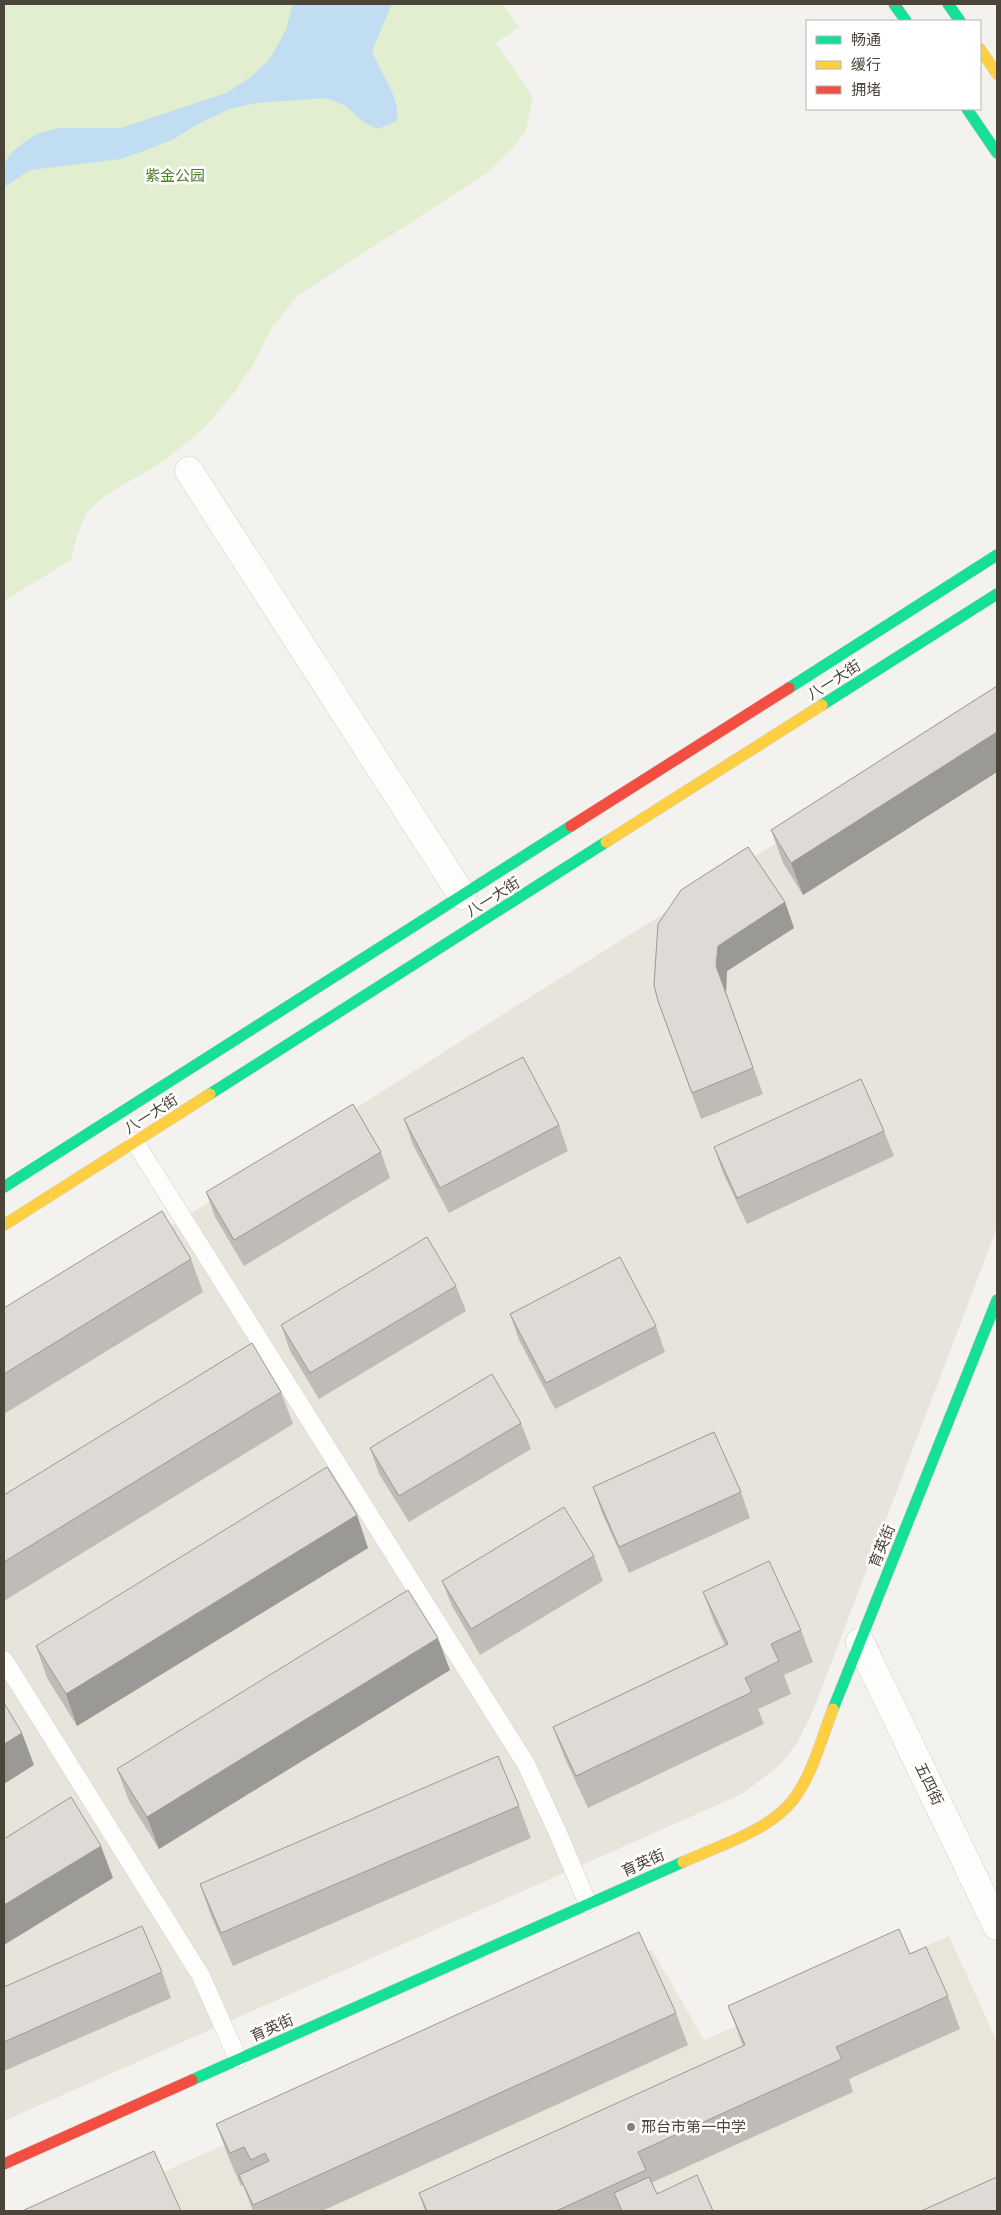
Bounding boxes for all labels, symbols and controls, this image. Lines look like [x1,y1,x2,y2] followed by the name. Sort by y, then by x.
[806,20,981,110] legend
[851,31,881,48] text: 畅通
[851,56,881,73] text: 缓行
[851,81,881,98] text: 拥堵
[145,167,205,184] park label: 紫金公园
[804,656,864,703] street label: 八一大街
[463,873,523,920] street label: 八一大街
[121,1090,181,1137] street label: 八一大街
[865,1522,898,1570] street label: 育英街
[912,1760,947,1808] street label: 五四街
[619,1846,667,1879] street label: 育英街
[248,2011,296,2044] street label: 育英街
[641,2118,746,2135] place label: 邢台市第一中学
[625,2121,637,2133] marker: 邢台市第一中学

